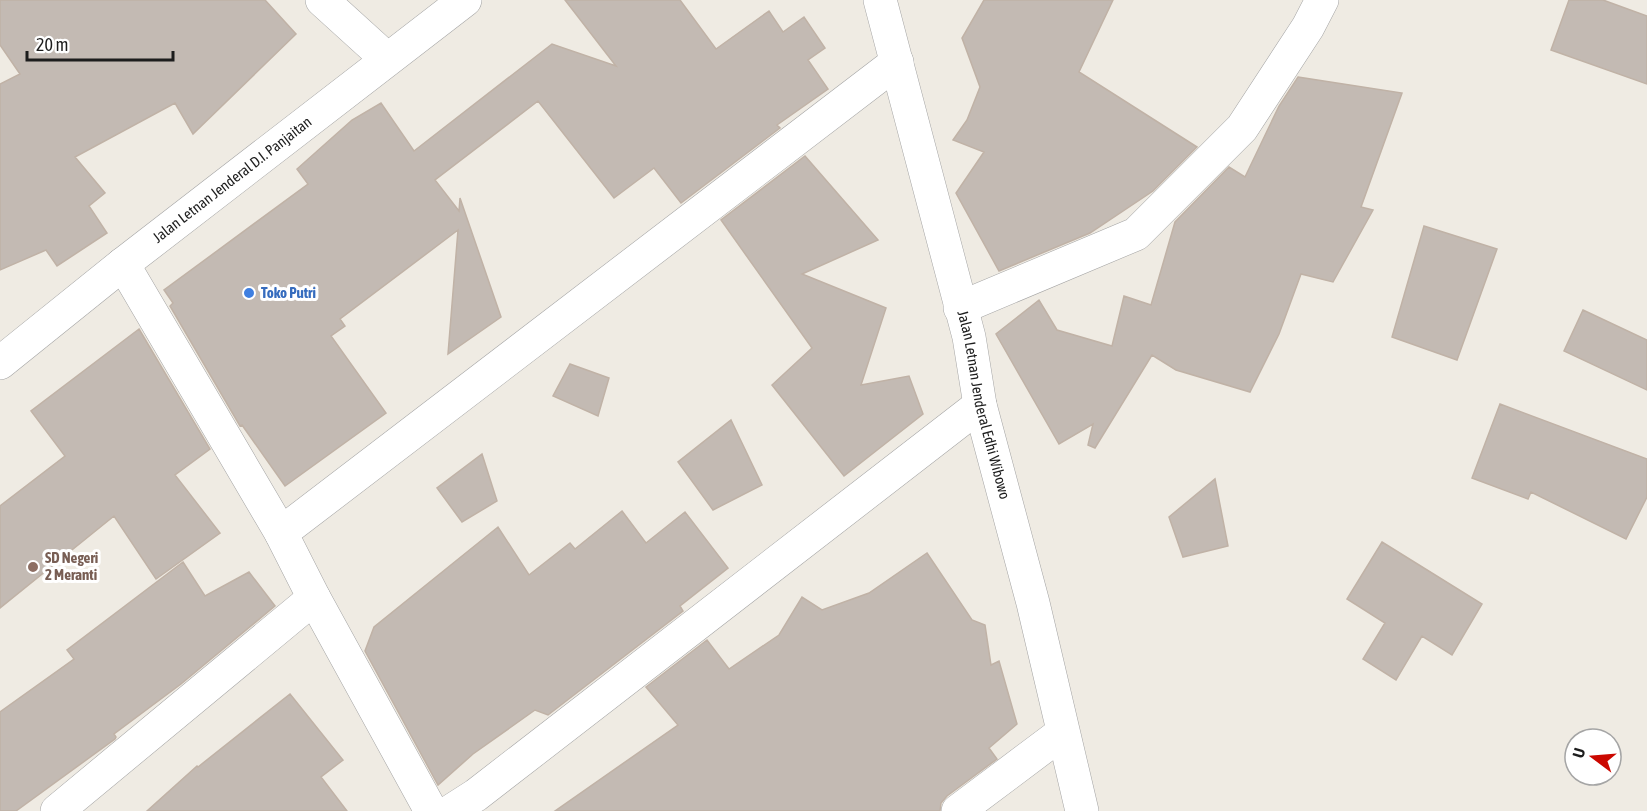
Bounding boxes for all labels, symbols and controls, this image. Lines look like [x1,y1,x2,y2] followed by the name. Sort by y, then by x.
[27,24,172,62] scale bar
[36,34,68,55] text: 20 m
[149,113,315,246] street label: Jalan Letnan Jenderal D.I. Panjaitan
[261,284,316,301] place label: Toko Putri
[242,286,256,300] marker: Toko Putri
[954,308,1014,501] street label: Jalan Letnan Jenderal Edhi Wibowo
[45,549,98,583] place label: SD Negeri 2 Meranti
[26,560,40,574] marker: SD Negeri 2 Meranti
[1563,727,1623,787] north arrow
[1569,746,1589,760] text: U

